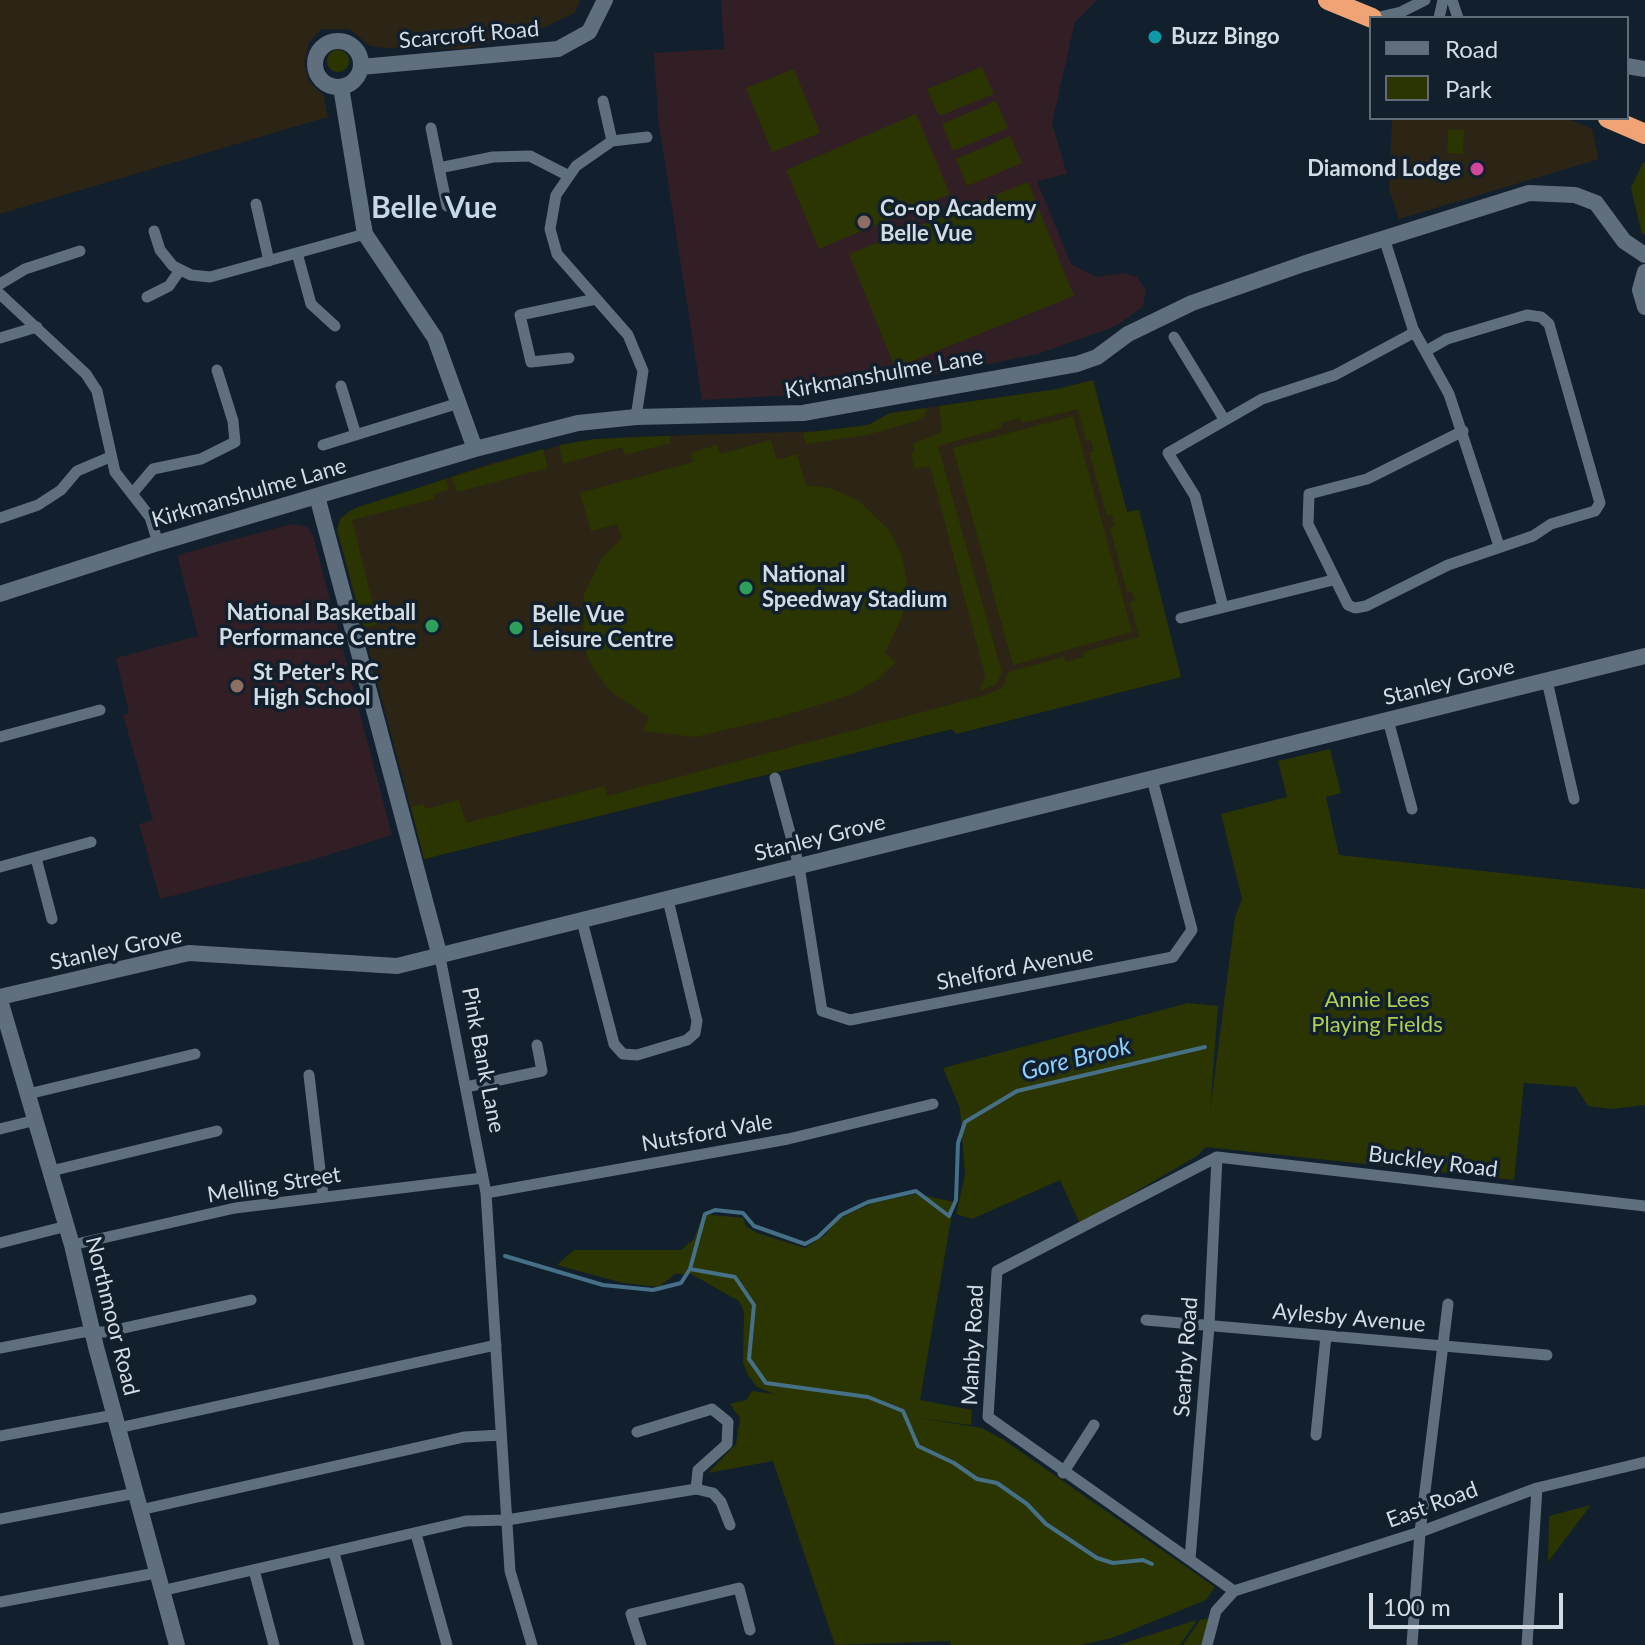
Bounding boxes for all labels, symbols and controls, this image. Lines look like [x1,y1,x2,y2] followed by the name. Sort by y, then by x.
[398,16,540,54] street label: Scarcroft Road
[1369,16,1629,120] legend
[1171,24,1280,50] place label: Buzz Bingo
[1146,28,1164,46] marker: Buzz Bingo
[1445,34,1498,63] text: Road
[1445,74,1492,103] text: Park
[1307,156,1461,182] place label: Diamond Lodge
[1468,160,1486,178] marker: Diamond Lodge
[371,190,497,226] district label: Belle Vue
[880,196,1036,248] place label: Co-op Academy Belle Vue
[855,213,873,231] marker: Co-op Academy Belle Vue
[783,344,985,404] street label: Kirkmanshulme Lane
[149,453,349,533] street label: Kirkmanshulme Lane
[762,562,947,614] place label: National Speedway Stadium
[737,579,755,597] marker: National Speedway Stadium
[219,600,416,652] place label: National Basketball Performance Centre
[532,602,673,654] place label: Belle Vue Leisure Centre
[423,617,441,635] marker: National Basketball Performance Centre
[507,619,525,637] marker: Belle Vue Leisure Centre
[1381,653,1517,711] street label: Stanley Grove
[253,660,379,712] place label: St Peter's RC High School
[228,677,246,695] marker: St Peter's RC High School
[752,809,888,867] street label: Stanley Grove
[48,922,184,976] street label: Stanley Grove
[934,940,1096,996] street label: Shelford Avenue
[456,985,510,1135] street label: Pink Bank Lane
[1311,987,1443,1038] park label: Annie Lees Playing Fields
[1018,1032,1134,1086] water label: Gore Brook
[639,1108,775,1158] street label: Nutsford Vale
[1367,1141,1499,1183] street label: Buckley Road
[205,1161,343,1209] street label: Melling Street
[80,1234,144,1398] street label: Northmoor Road
[957,1284,989,1406] street label: Manby Road
[1169,1296,1203,1418] street label: Searby Road
[1271,1298,1427,1338] street label: Aylesby Avenue
[1383,1476,1481,1534] street label: East Road
[1373,1577,1567,1627] scale bar
[1383,1592,1451,1621] text: 100 m

